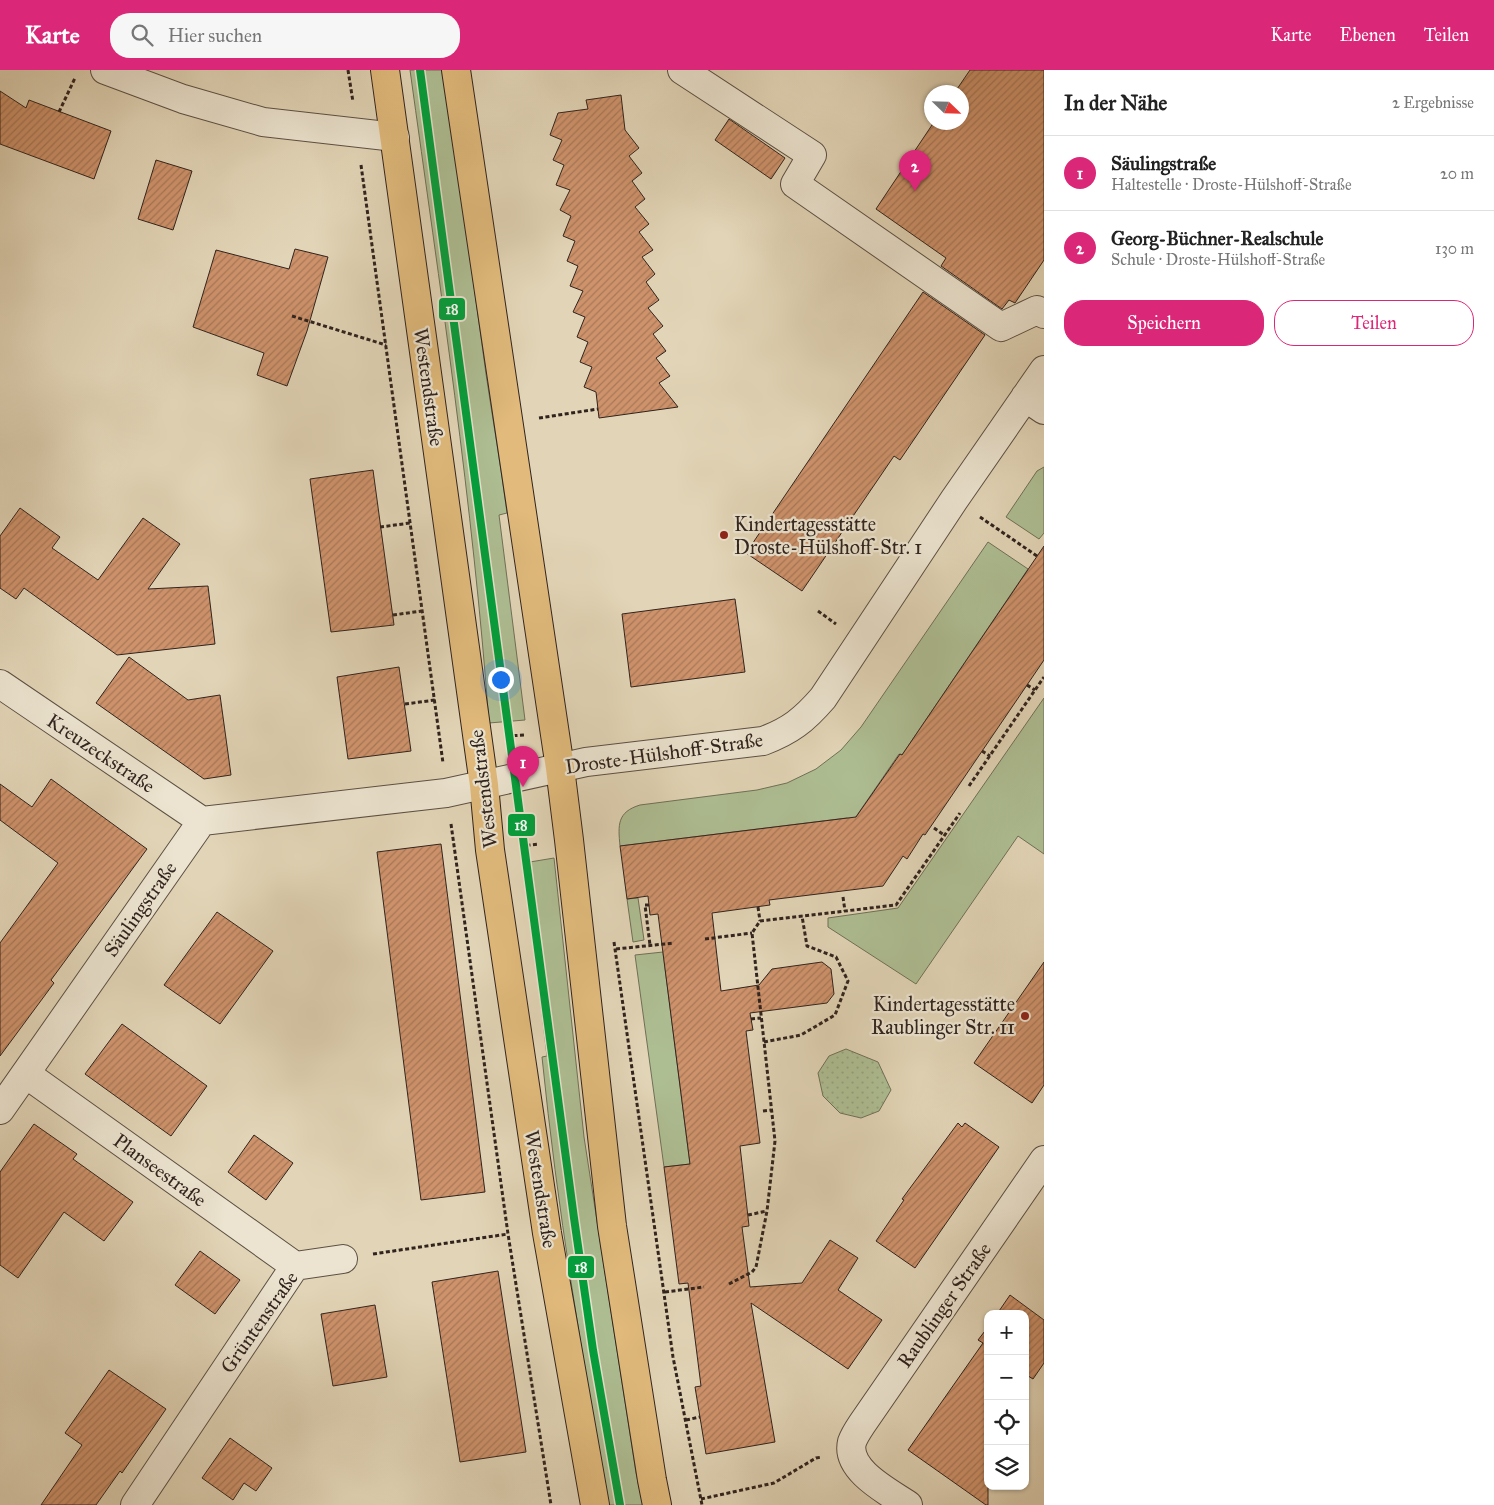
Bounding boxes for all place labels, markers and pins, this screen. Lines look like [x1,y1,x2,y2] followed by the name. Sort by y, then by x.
[899,150,931,191] pin: 2
[734,512,922,559] place label: Kindertagesstätte Droste-Hülshoff-Str. 1
[718,529,730,541] marker: Kindertagesstätte Droste-Hülshoff-Str. 1
[507,746,539,787] pin: 1
[871,992,1015,1040] place label: Kindertagesstätte Raublinger Str. 11
[1019,1010,1031,1022] marker: Kindertagesstätte Raublinger Str. 11

